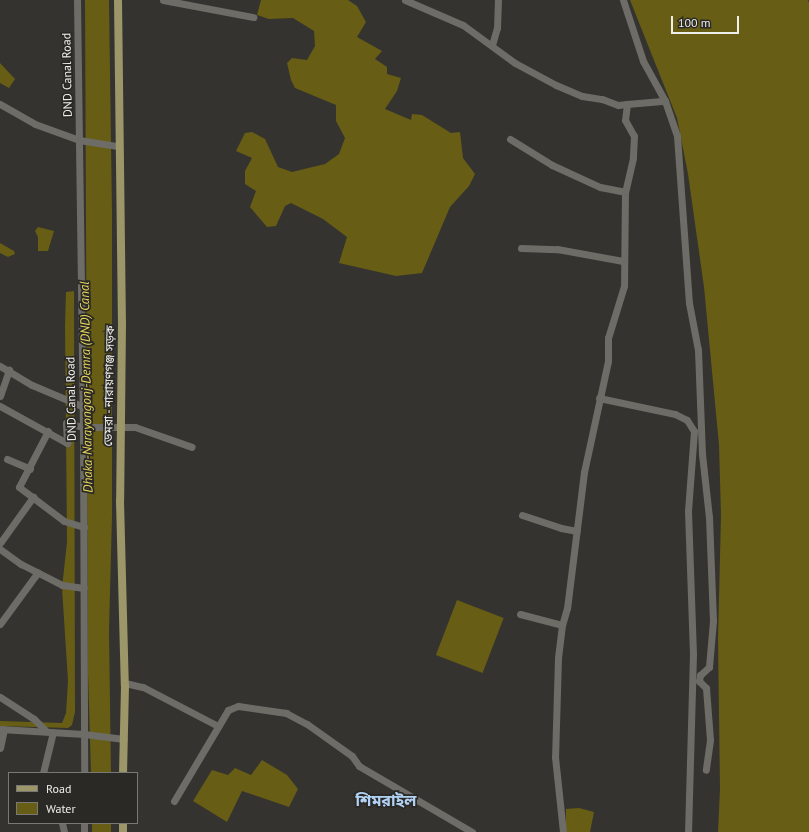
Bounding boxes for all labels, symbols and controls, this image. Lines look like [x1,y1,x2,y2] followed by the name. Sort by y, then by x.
[673,8,741,34] scale bar
[678,15,711,30] text: 100 m
[59,33,75,117] street label: DND Canal Road
[77,281,97,493] water label: Dhaka-Narayongonj-Demra (DND) Canal
[101,324,117,448] street label: ডেমরা - নারায়ণগঞ্জ সড়ক
[63,357,79,441] street label: DND Canal Road
[8,772,138,824] legend
[46,781,71,796] text: Road
[356,790,416,810] district label: শিমরাইল
[46,801,76,816] text: Water

